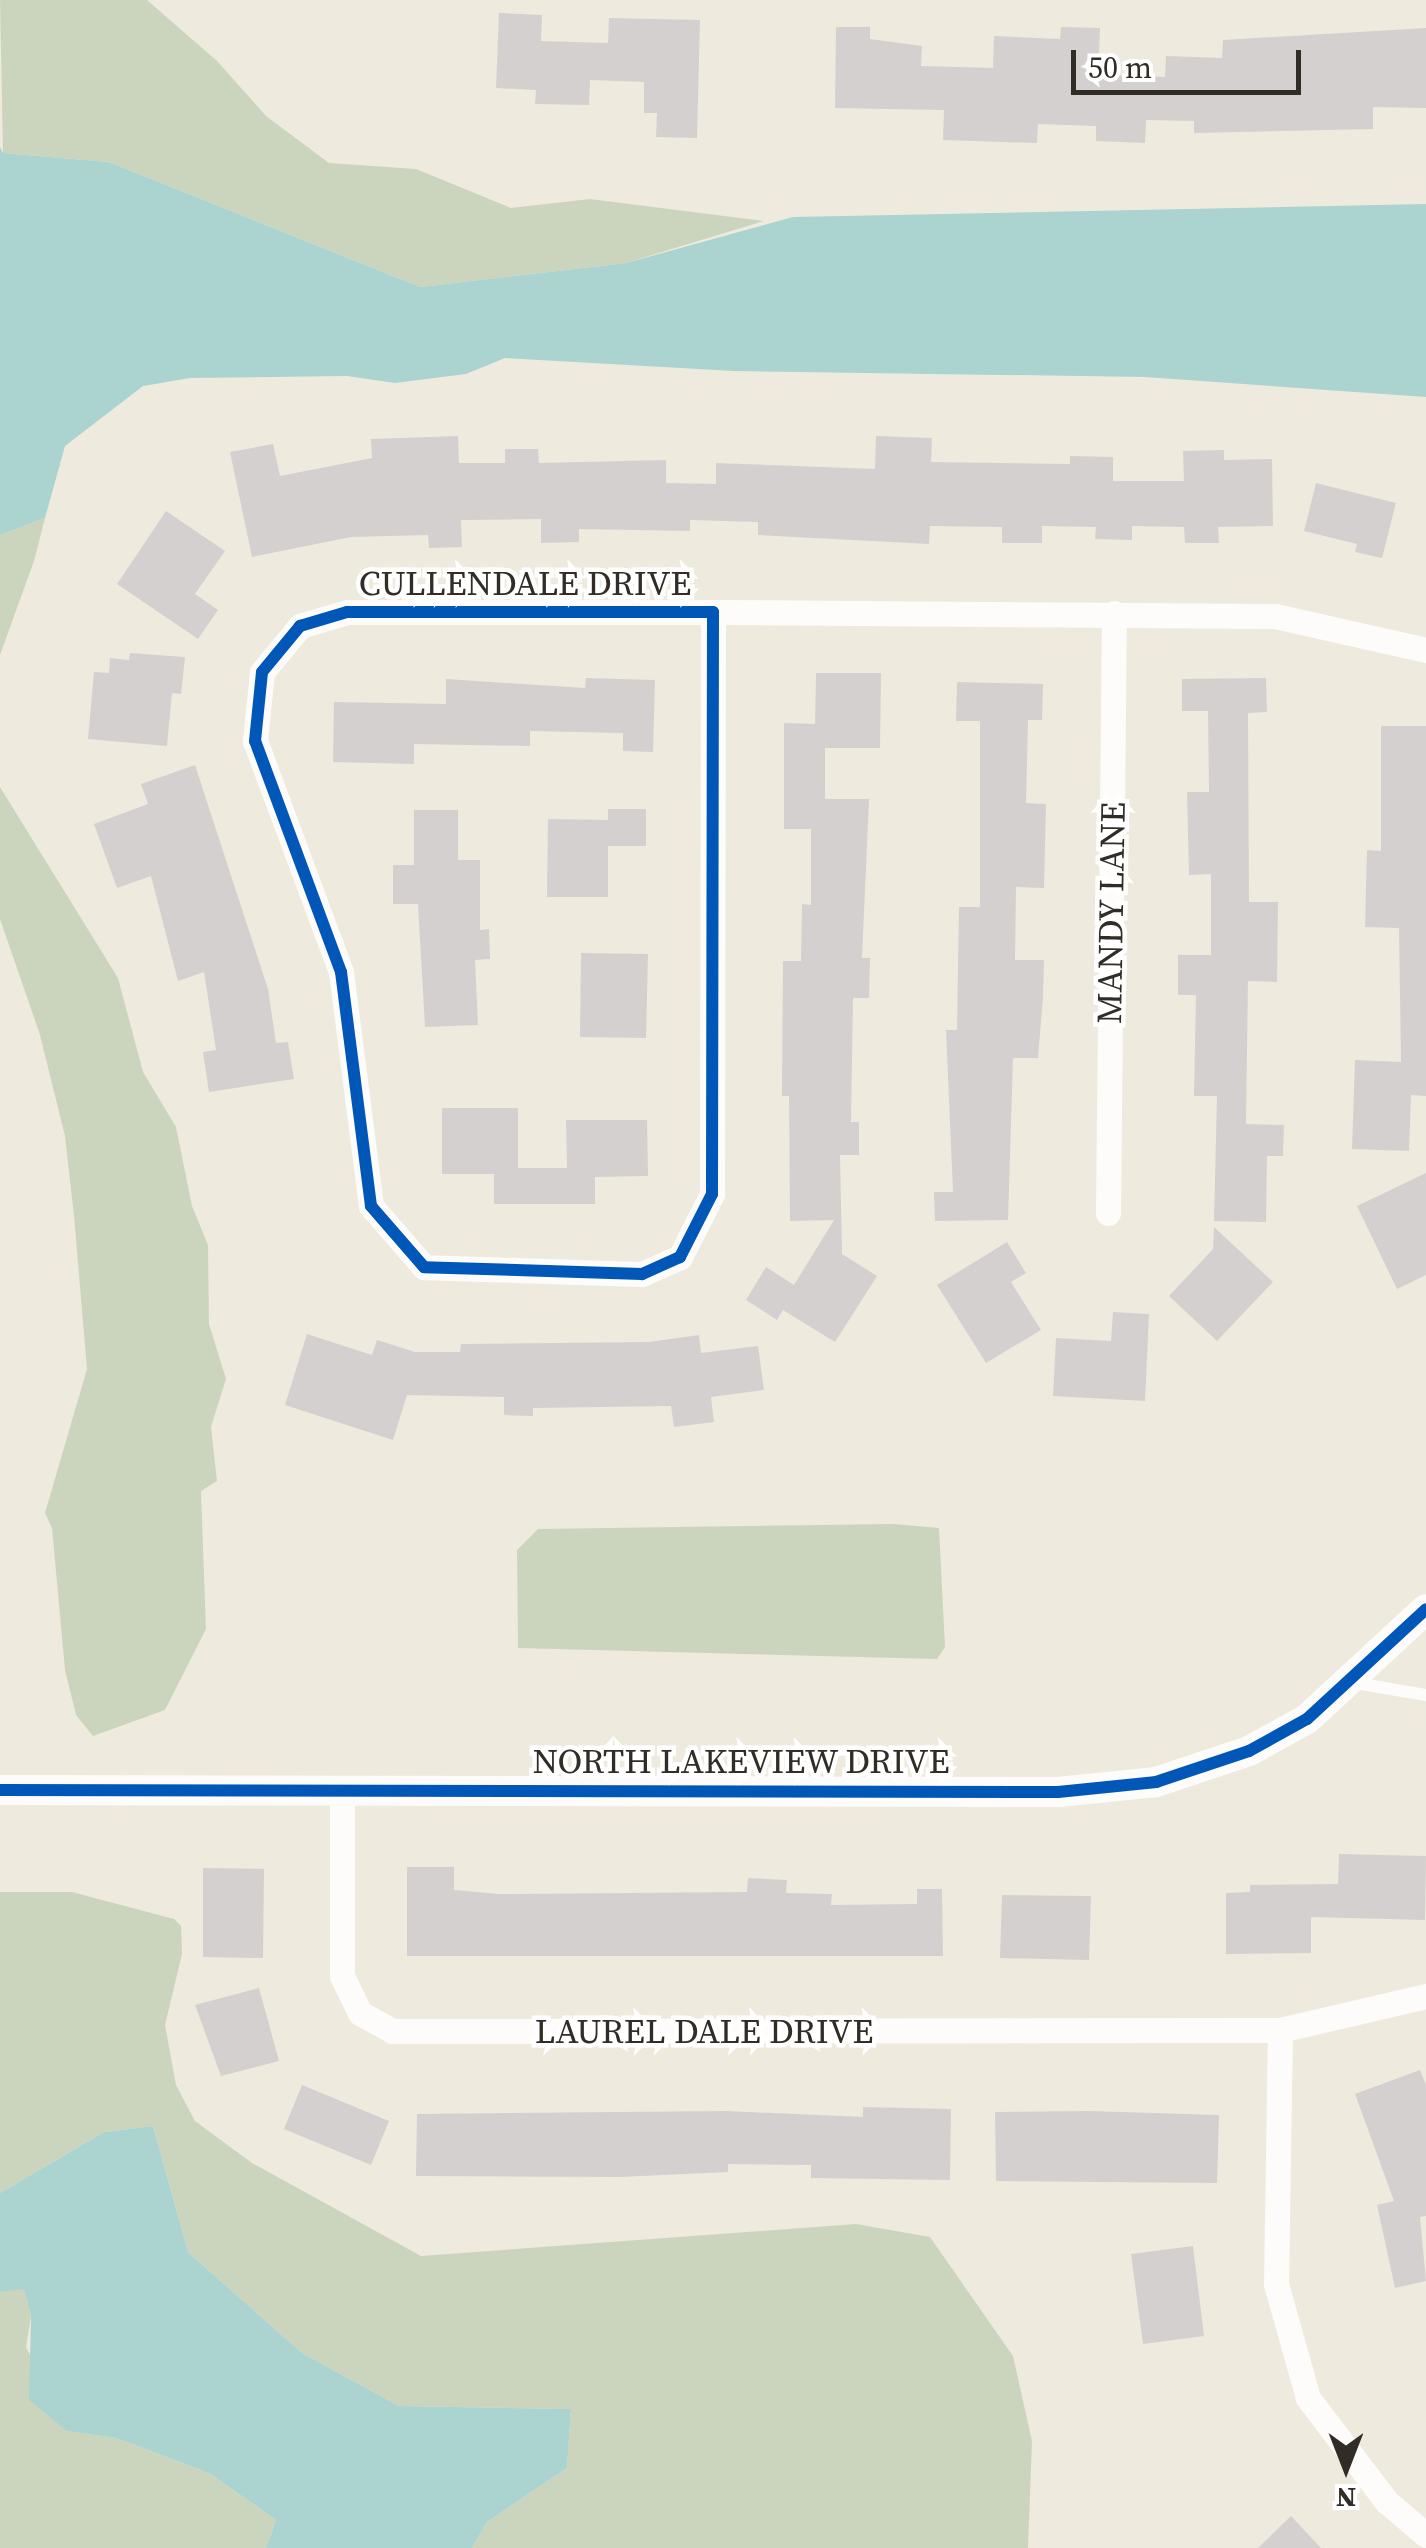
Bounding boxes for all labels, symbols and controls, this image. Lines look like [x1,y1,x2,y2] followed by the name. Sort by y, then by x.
[1076,30,1306,92] scale bar
[1088,47,1152,88] text: 50 m
[359,562,691,604] street label: CULLENDALE DRIVE
[1088,801,1134,1025] street label: MANDY LANE
[532,1740,950,1782] street label: NORTH LAKEVIEW DRIVE
[535,2010,873,2052] street label: LAUREL DALE DRIVE
[1296,2418,1396,2518] north arrow
[1336,2479,1356,2517] text: N

